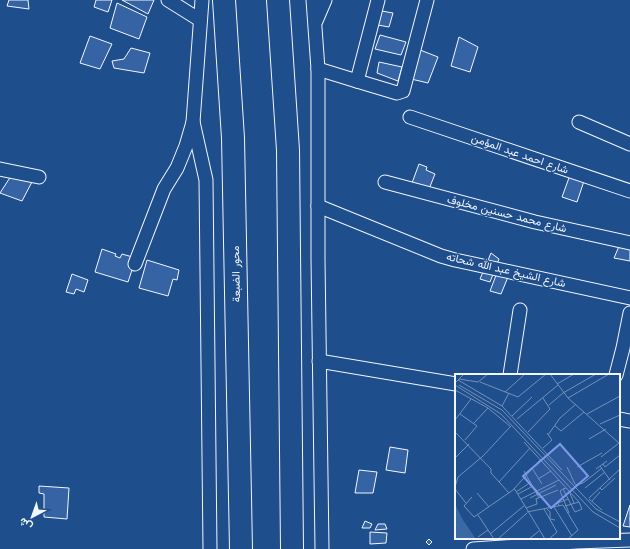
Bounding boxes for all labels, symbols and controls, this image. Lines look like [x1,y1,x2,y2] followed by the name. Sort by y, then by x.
[470,131,570,178] street label: شارع احمد عبد المؤمن
[446,193,568,236] street label: شارع محمد حسنين مخلوف
[229,245,243,302] street label: محور الضبعة
[445,250,567,291] street label: شارع الشيخ عبد الله شحاته
[455,374,620,539] inset map
[12,497,52,537] north arrow
[17,515,35,533] text: ش

